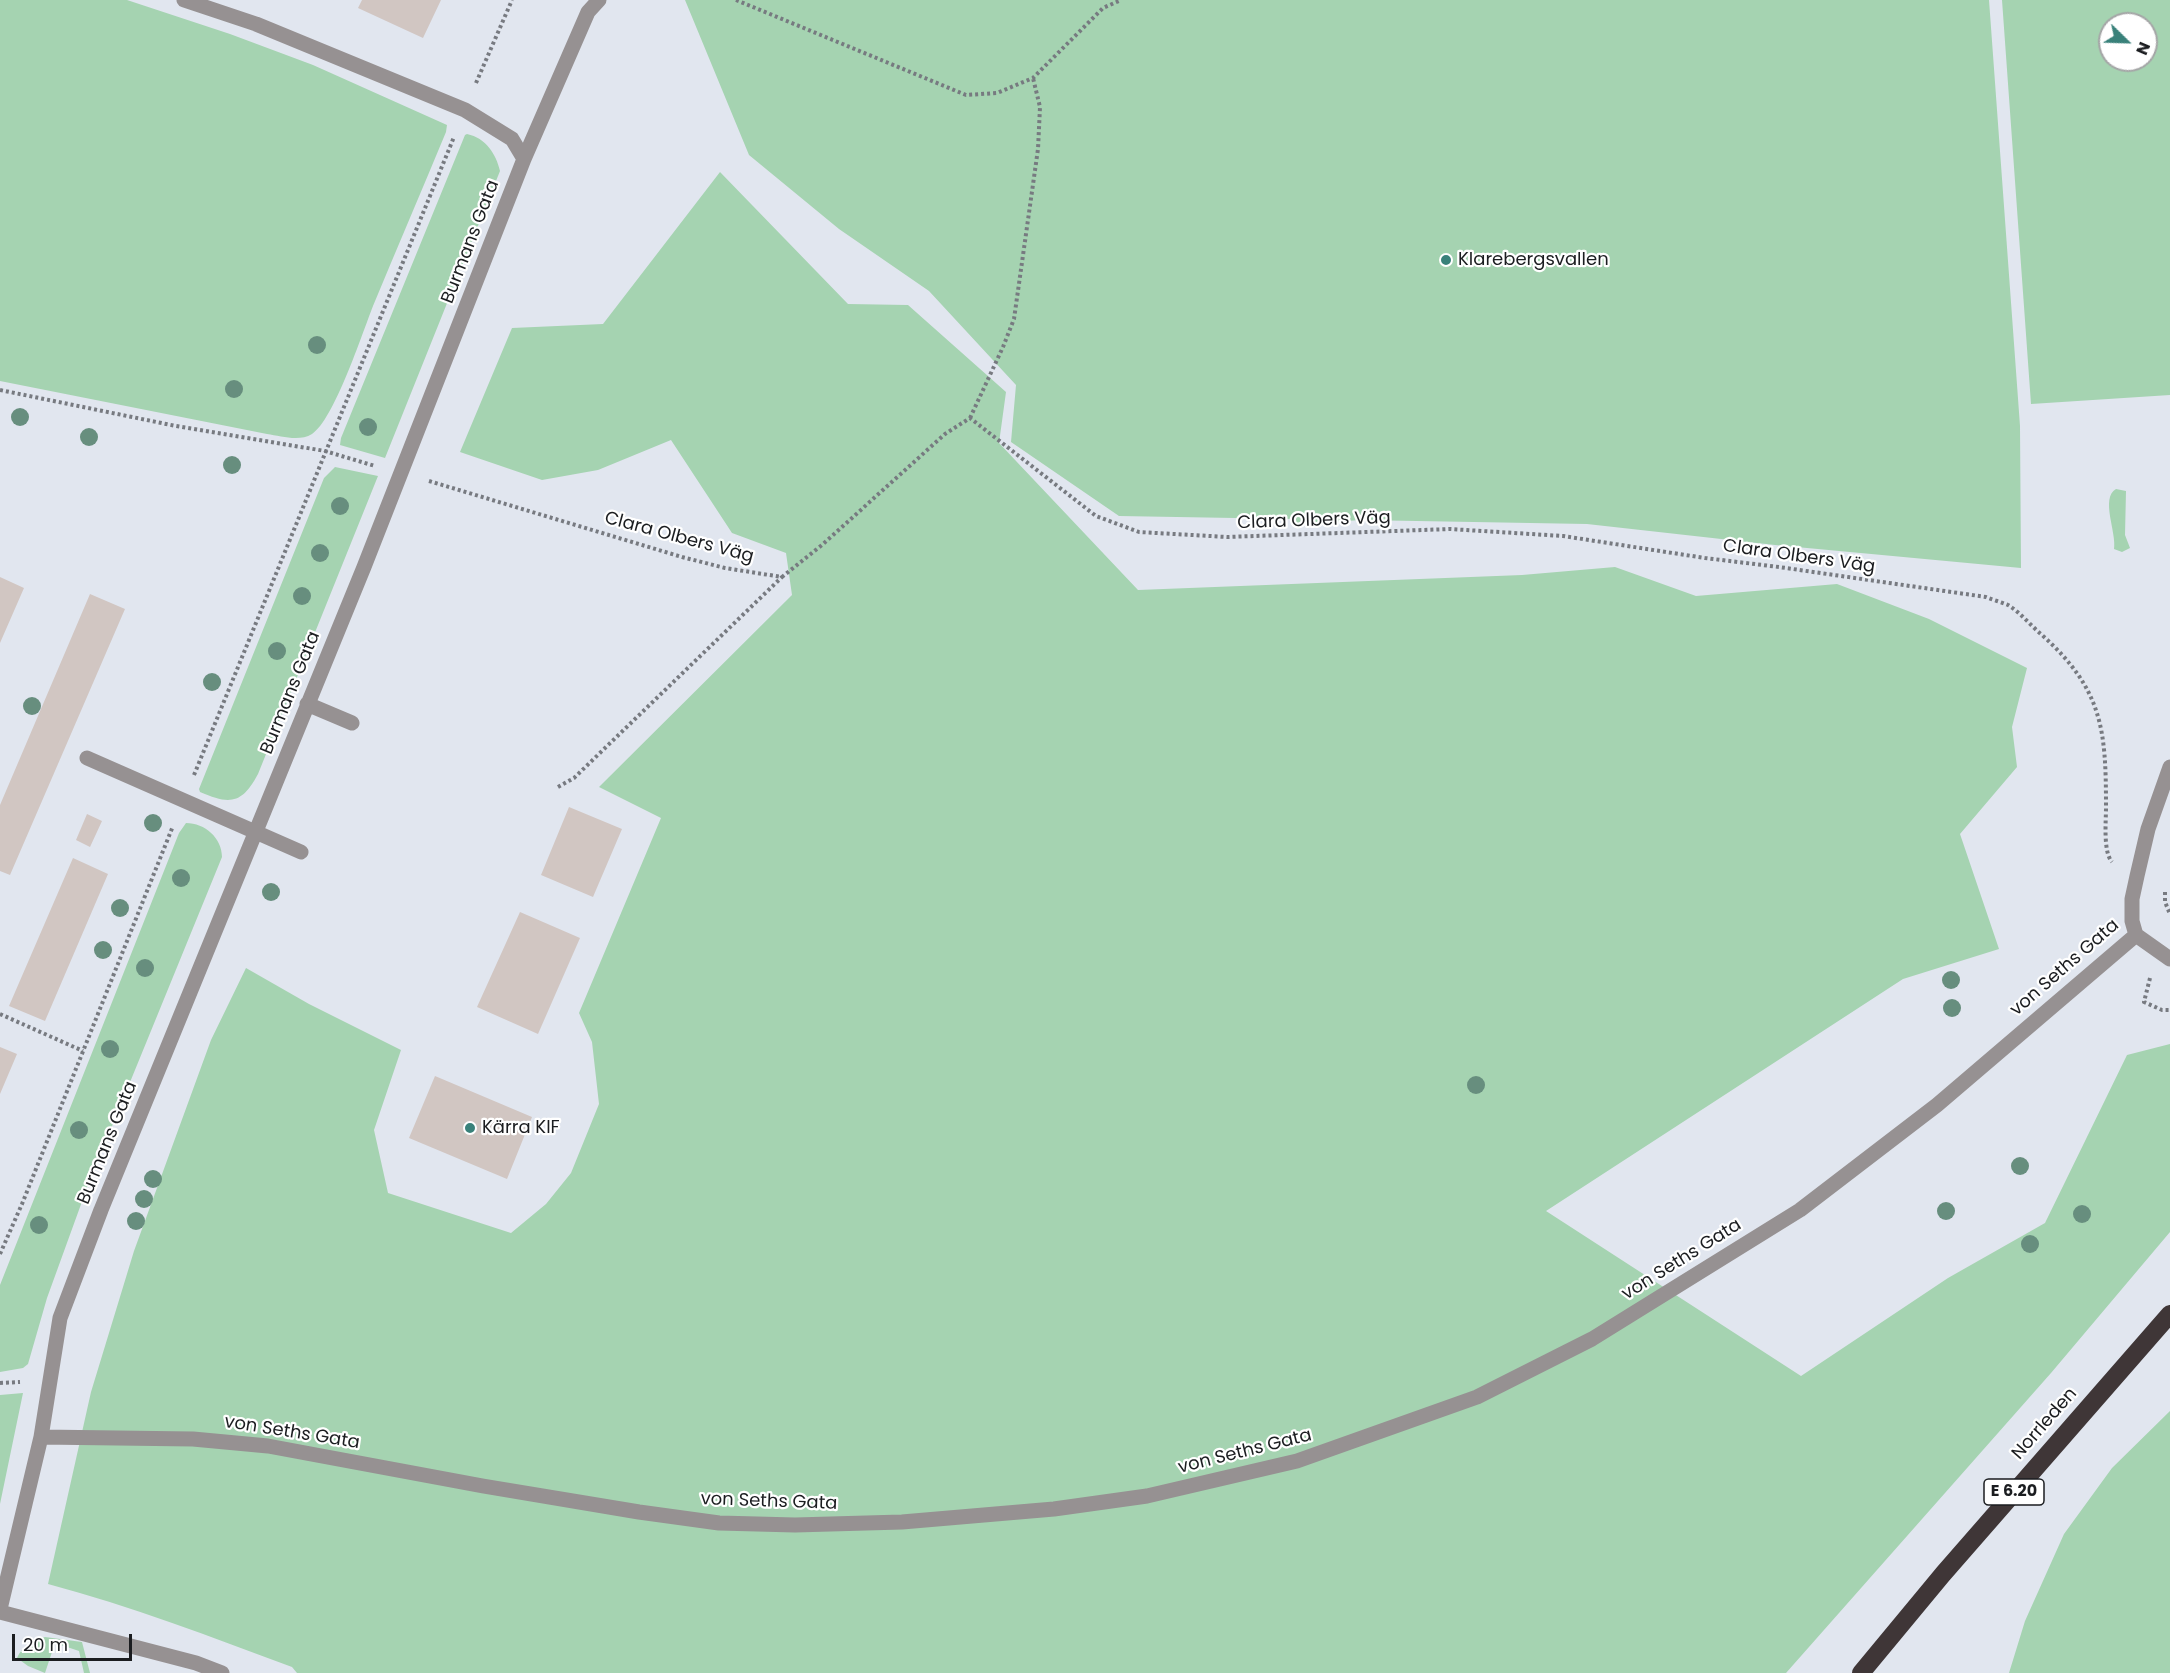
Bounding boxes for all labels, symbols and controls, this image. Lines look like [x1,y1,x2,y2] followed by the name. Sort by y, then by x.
[2098,12,2158,72] north arrow
[2130,38,2156,58] text: N
[438,177,504,307] street label: Burmans Gata
[1458,249,1609,271] place label: Klarebergsvallen
[1439,253,1453,267] marker: Klarebergsvallen
[602,508,756,568] street label: Clara Olbers Väg
[1237,508,1391,534] street label: Clara Olbers Väg
[1721,536,1877,578] street label: Clara Olbers Väg
[257,628,325,758] street label: Burmans Gata
[2006,915,2124,1021] street label: von Seths Gata
[74,1078,142,1208] street label: Burmans Gata
[482,1117,560,1139] place label: Kärra KIF
[463,1121,477,1135] marker: Kärra KIF
[1618,1215,1746,1305] street label: von Seths Gata
[2008,1384,2082,1464] street label: Norrleden
[223,1412,361,1454] street label: von Seths Gata
[1176,1425,1314,1479] street label: von Seths Gata
[1984,1479,2044,1505] road number: E 6.20
[700,1489,838,1515] street label: von Seths Gata
[15,1622,135,1660] scale bar
[23,1632,68,1657] text: 20 m

